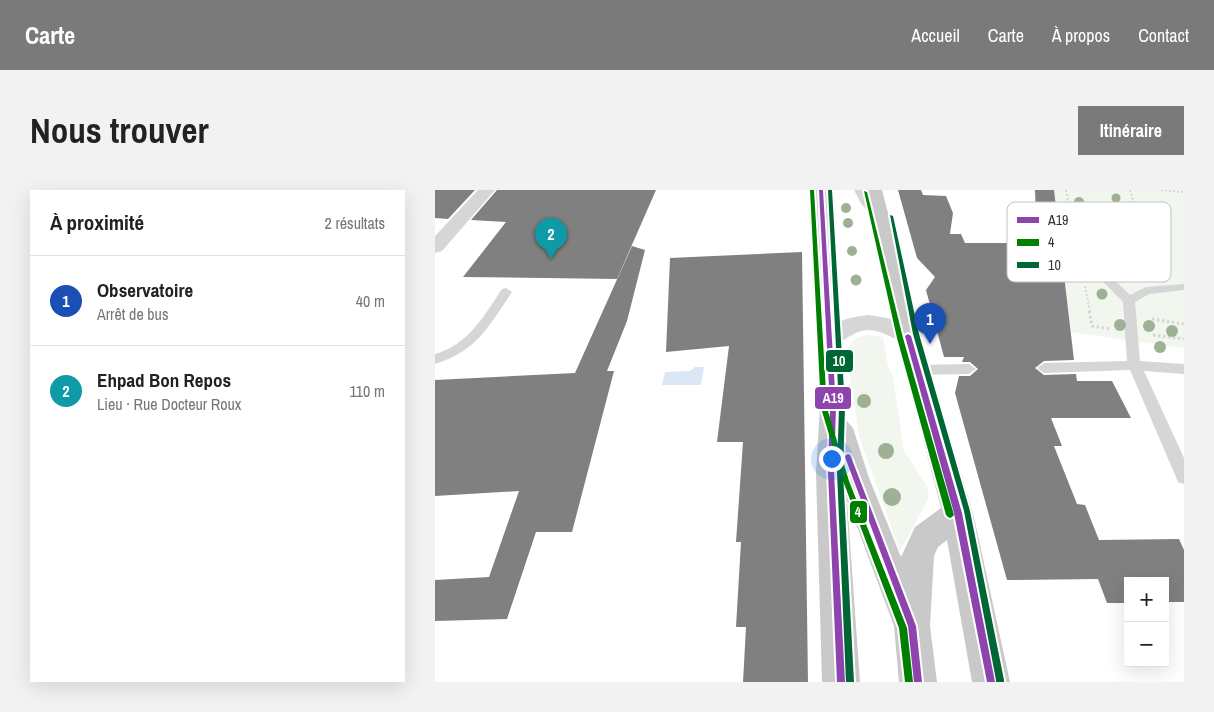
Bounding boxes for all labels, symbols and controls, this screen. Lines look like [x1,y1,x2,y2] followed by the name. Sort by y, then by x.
[25,19,75,51] text: Carte
[911,23,960,48] text: Accueil
[988,23,1024,48] text: Carte
[1052,23,1110,48] text: À propos
[1138,23,1189,48] text: Contact
[1078,106,1184,155] button: Itinéraire
[30,107,209,154] text: Nous trouver
[1007,202,1171,282] legend
[50,208,144,237] text: À proximité
[1047,211,1068,229] text: A19
[324,212,385,234] text: 2 résultats
[535,218,567,259] pin: 2
[1048,233,1055,251] text: 4
[1048,256,1061,274] text: 10
[97,277,193,303] text: Observatoire
[62,290,70,312] text: 1
[356,290,385,312] text: 40 m
[97,303,168,325] text: Arrêt de bus
[914,303,946,344] pin: 1
[825,349,854,373] line badge: 10
[833,352,845,370] text: 10
[97,367,231,393] text: Ehpad Bon Repos
[62,380,70,402] text: 2
[349,380,385,402] text: 110 m
[814,386,852,410] line badge: A19
[822,389,844,407] text: A19
[97,393,241,415] text: Lieu · Rue Docteur Roux
[819,446,845,472] your location
[849,500,868,524] line badge: 4
[855,503,862,521] text: 4
[1124,577,1169,667] map controls
[1124,577,1169,622] button: +
[1124,622,1169,667] button: −

